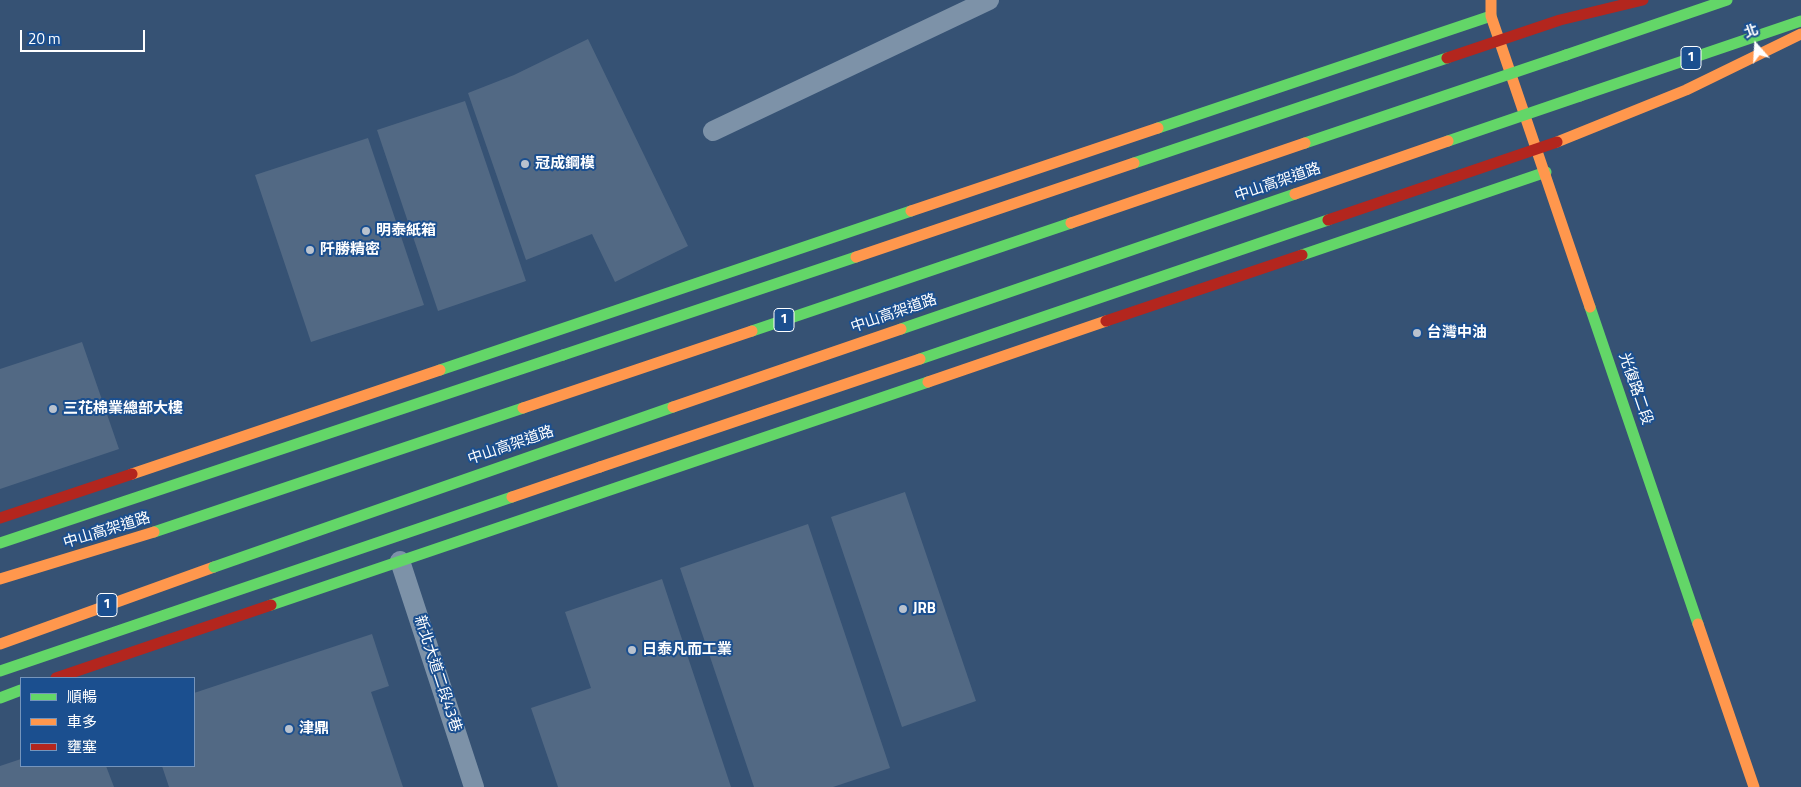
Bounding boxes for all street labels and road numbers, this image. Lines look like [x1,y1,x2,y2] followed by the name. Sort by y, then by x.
[1681,46,1701,70] road number: 1
[1233,160,1323,206] street label: 中山高架道路
[849,291,939,337] street label: 中山高架道路
[774,308,794,332] road number: 1
[1614,351,1656,427] street label: 光復路二段
[466,423,556,469] street label: 中山高架道路
[61,509,153,553] street label: 中山高架道路
[97,594,117,616] road number: 1
[410,613,464,735] street label: 新北大道二段43巷

